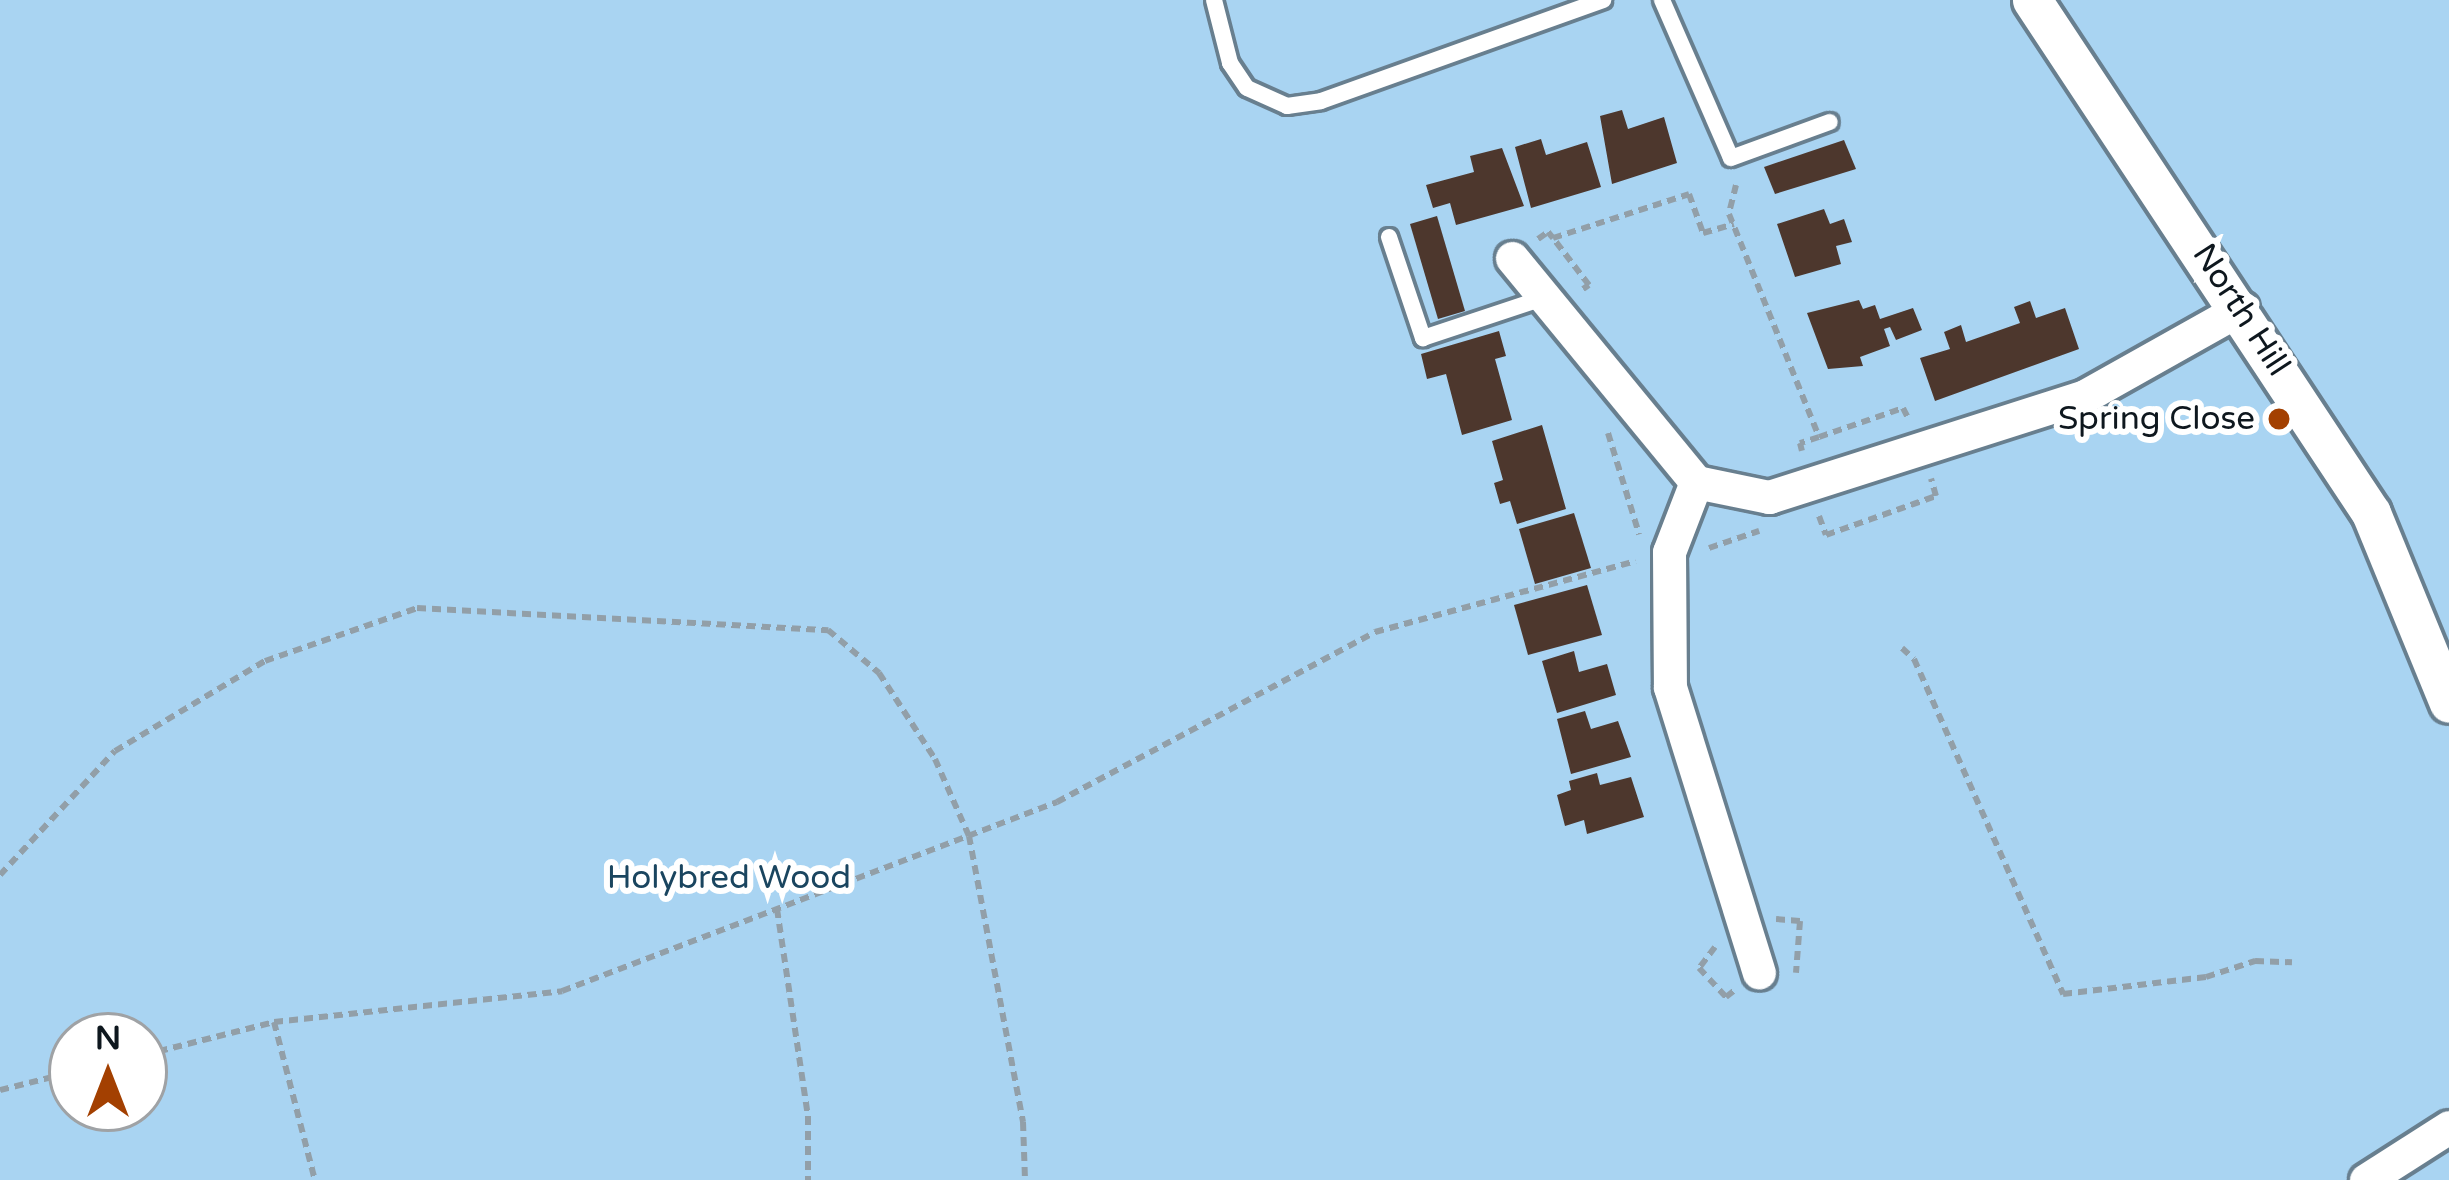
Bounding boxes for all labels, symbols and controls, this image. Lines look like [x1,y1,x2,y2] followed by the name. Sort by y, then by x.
[2184,237,2298,383] street label: North Hill
[2058,399,2255,439] place label: Spring Close
[2266,406,2292,432] marker: Spring Close
[607,858,851,898] park label: Holybred Wood
[48,1012,168,1132] north arrow
[95,1019,121,1058] text: N

